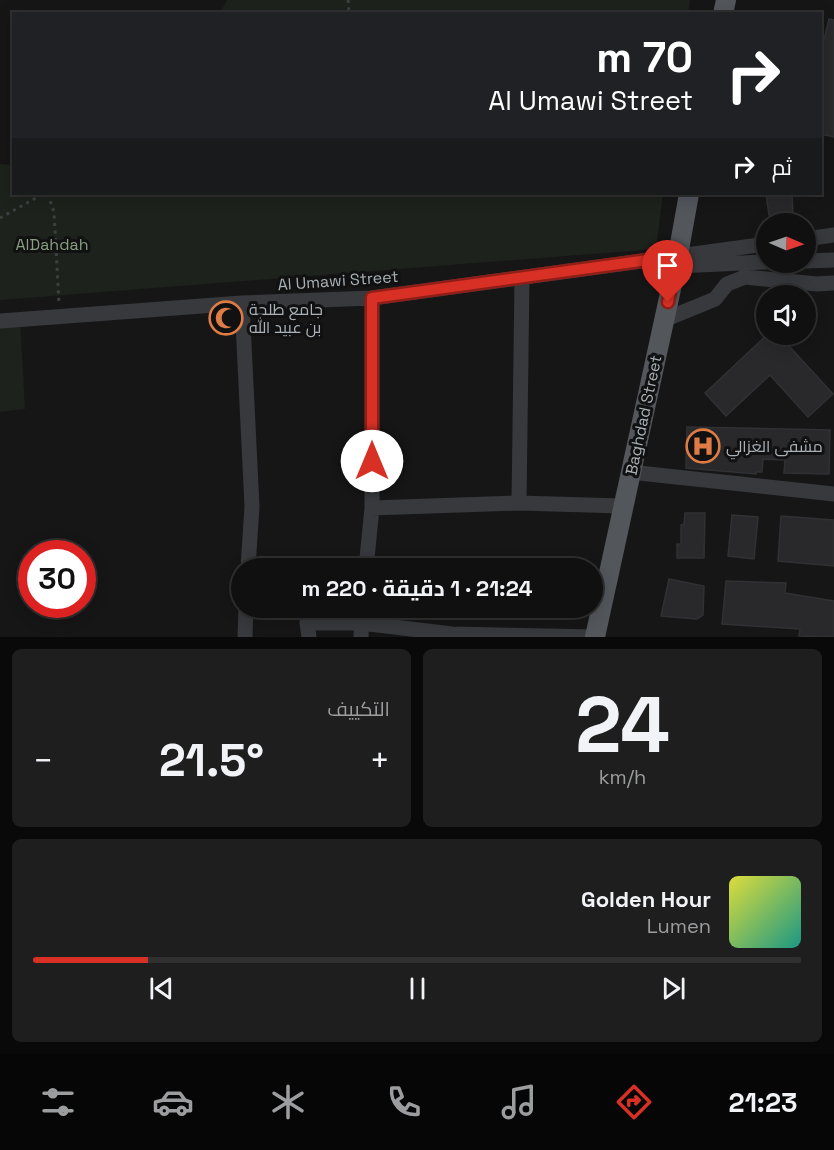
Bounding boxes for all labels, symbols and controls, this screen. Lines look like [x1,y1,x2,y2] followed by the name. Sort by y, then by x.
[596,31,693,84] text: 70 m
[714,36,792,114] icon: right
[488,83,693,118] text: Al Umawi Street
[727,150,760,183] icon: right
[772,153,792,181] text: ثم
[756,213,816,273] north arrow
[756,213,816,345] map controls
[16,234,88,255] park label: AlDahdah
[642,240,693,302] pin
[651,249,684,282] icon: arrive
[277,266,399,295] street label: Al Umawi Street
[756,285,816,345] button: sound
[249,299,323,338] place label: جامع طلحة بن عبيد الله
[208,300,244,336] mosque icon: جامع طلحة بن عبيد الله
[621,353,666,477] street label: Baghdad Street
[685,428,721,464] hospital icon: مشفى الغزالي
[340,429,404,493] position arrow
[726,436,823,460] place label: مشفى الغزالي
[18,540,96,618] speed limit sign: 30
[302,574,532,602] text: 21:24 · 1 دقيقة · 220 m
[575,675,670,775] text: 24
[327,696,390,722] text: التكييف
[159,732,264,789] text: 21.5°
[33,740,53,782] text: −
[370,740,390,782] text: +
[599,764,646,790] text: km/h
[581,885,711,913] text: Golden Hour
[647,913,711,939] text: Lumen
[145,972,178,1005] icon: previous
[401,972,434,1005] icon: pause
[657,972,690,1005] icon: next
[37,1081,79,1123] icon: filters
[152,1081,194,1123] icon: car
[267,1081,309,1123] icon: climate
[383,1081,425,1123] icon: phone
[498,1081,540,1123] icon: music
[613,1081,655,1123] icon: directions
[729,1085,797,1120] text: 21:23

